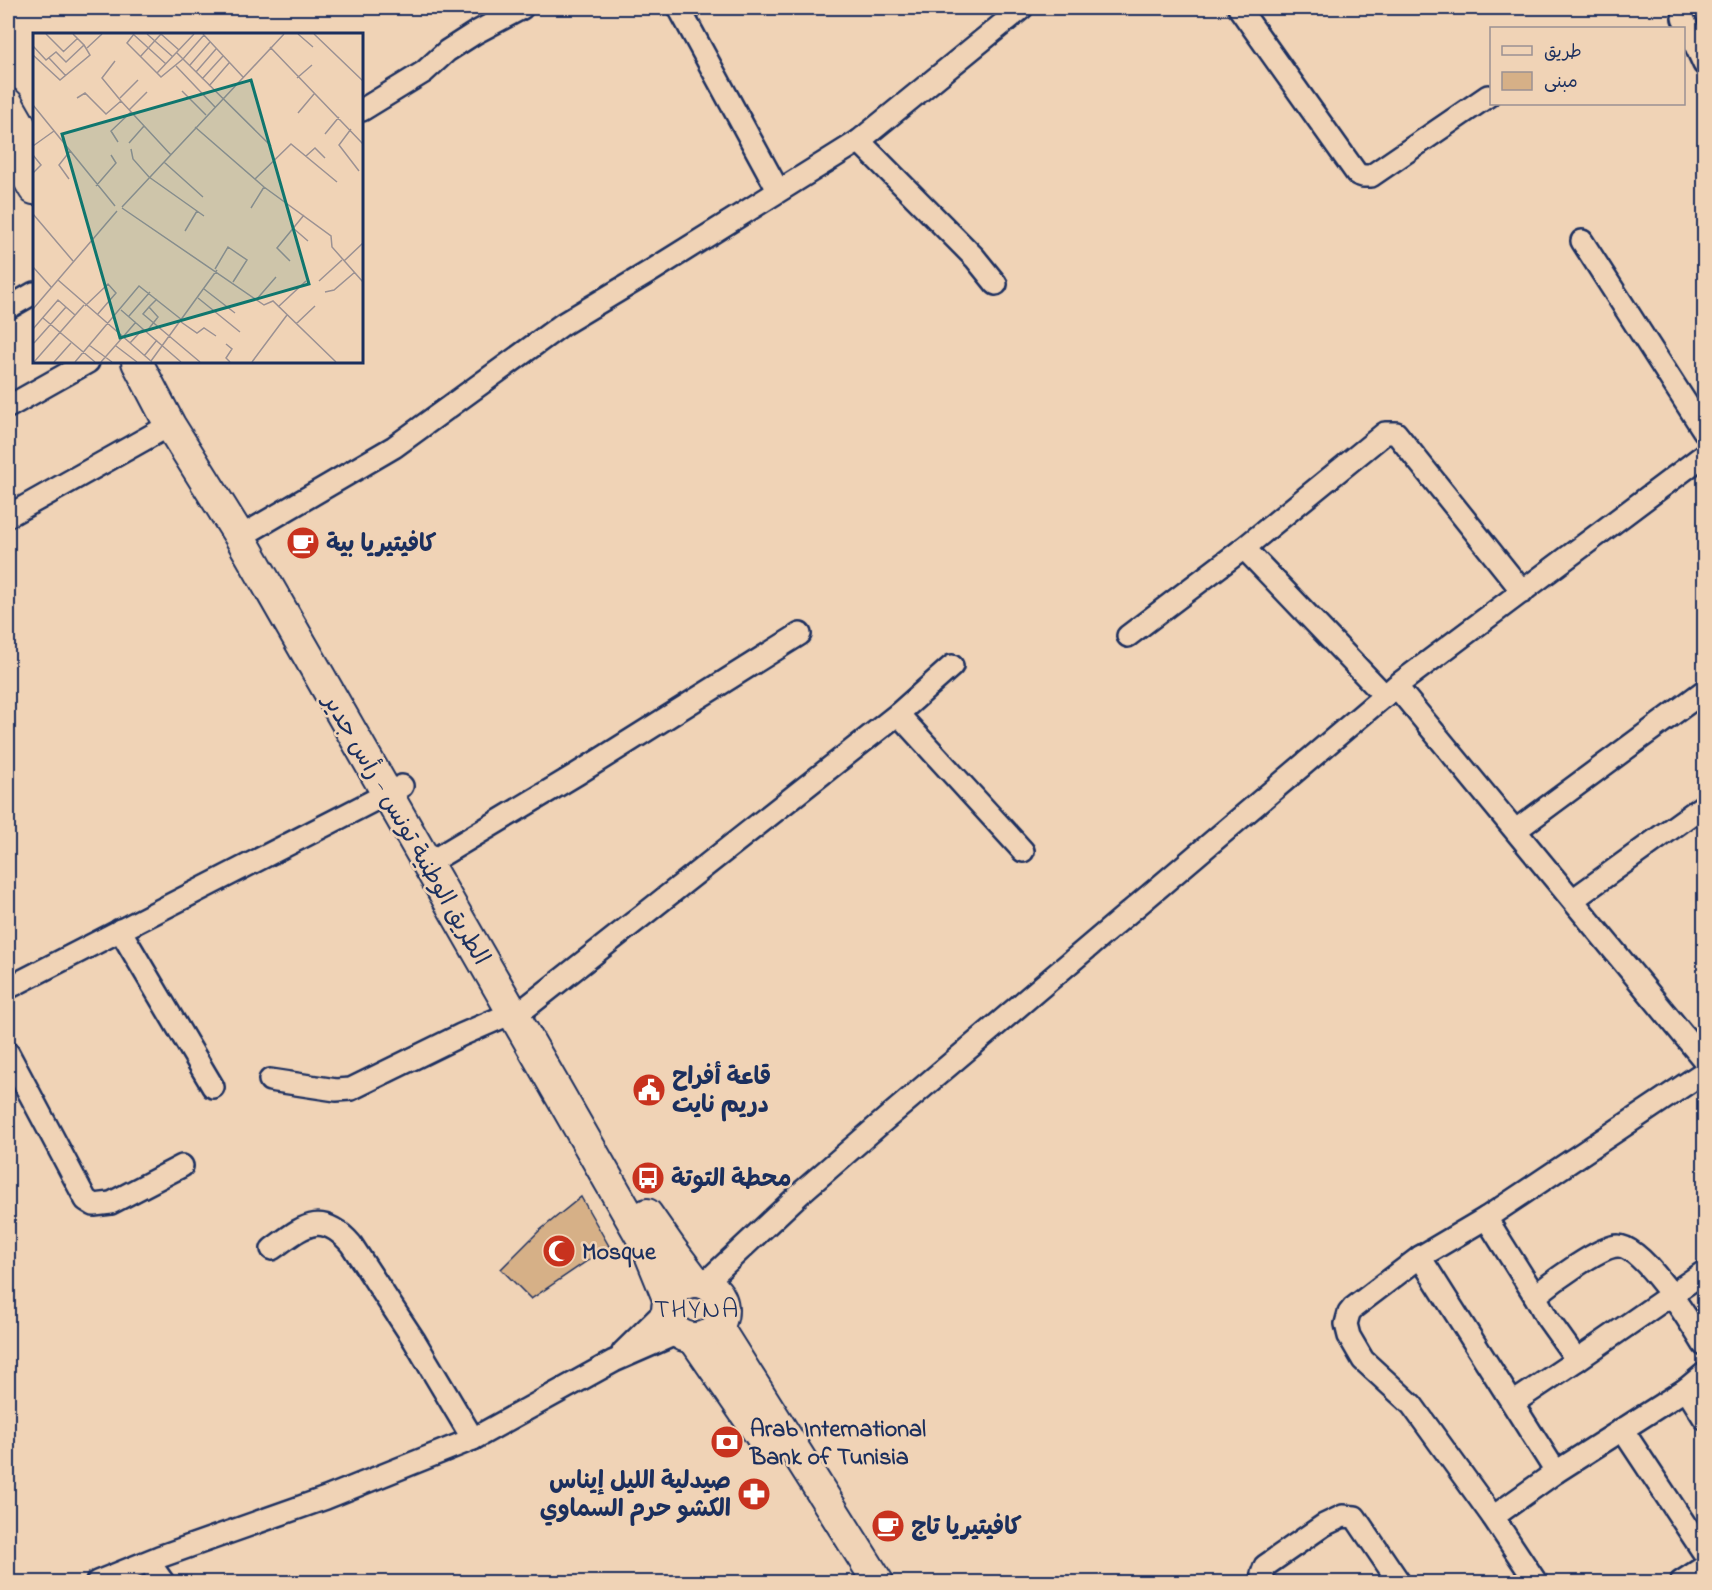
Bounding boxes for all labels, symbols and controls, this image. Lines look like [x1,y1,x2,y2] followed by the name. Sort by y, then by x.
[1490,27,1685,105] legend
[33,33,363,363] inset map
[1544,40,1582,66] text: طريق
[1544,70,1578,96] text: مبنى
[285,525,321,561] cafe icon: كافيتيريا بية
[326,528,437,563] place label: كافيتيريا بية
[312,686,497,972] street label: الطريق الوطنية تونس - رأس جدير
[672,1061,771,1124] place label: قاعة أفراح دريم نايت
[631,1072,667,1108] public building icon: قاعة أفراح دريم نايت
[630,1160,666,1196] bus stop icon: محطة التوتة
[671,1163,791,1198] place label: محطة التوتة
[541,1233,577,1269] mosque icon: Mosque
[582,1236,657,1271] place label: Mosque
[654,1291,740,1330] district label: THYNA
[749,1413,926,1476] place label: Arab International Bank of Tunisia
[709,1424,745,1460] bank icon: Arab International Bank of Tunisia
[540,1465,731,1528] place label: صيدلية الليل إيناس الكشو حرم السماوي
[736,1476,772,1512] pharmacy icon: صيدلية الليل إيناس الكشو حرم السماوي
[870,1508,906,1544] cafe icon: كافيتيريا تاج
[911,1511,1022,1546] place label: كافيتيريا تاج

